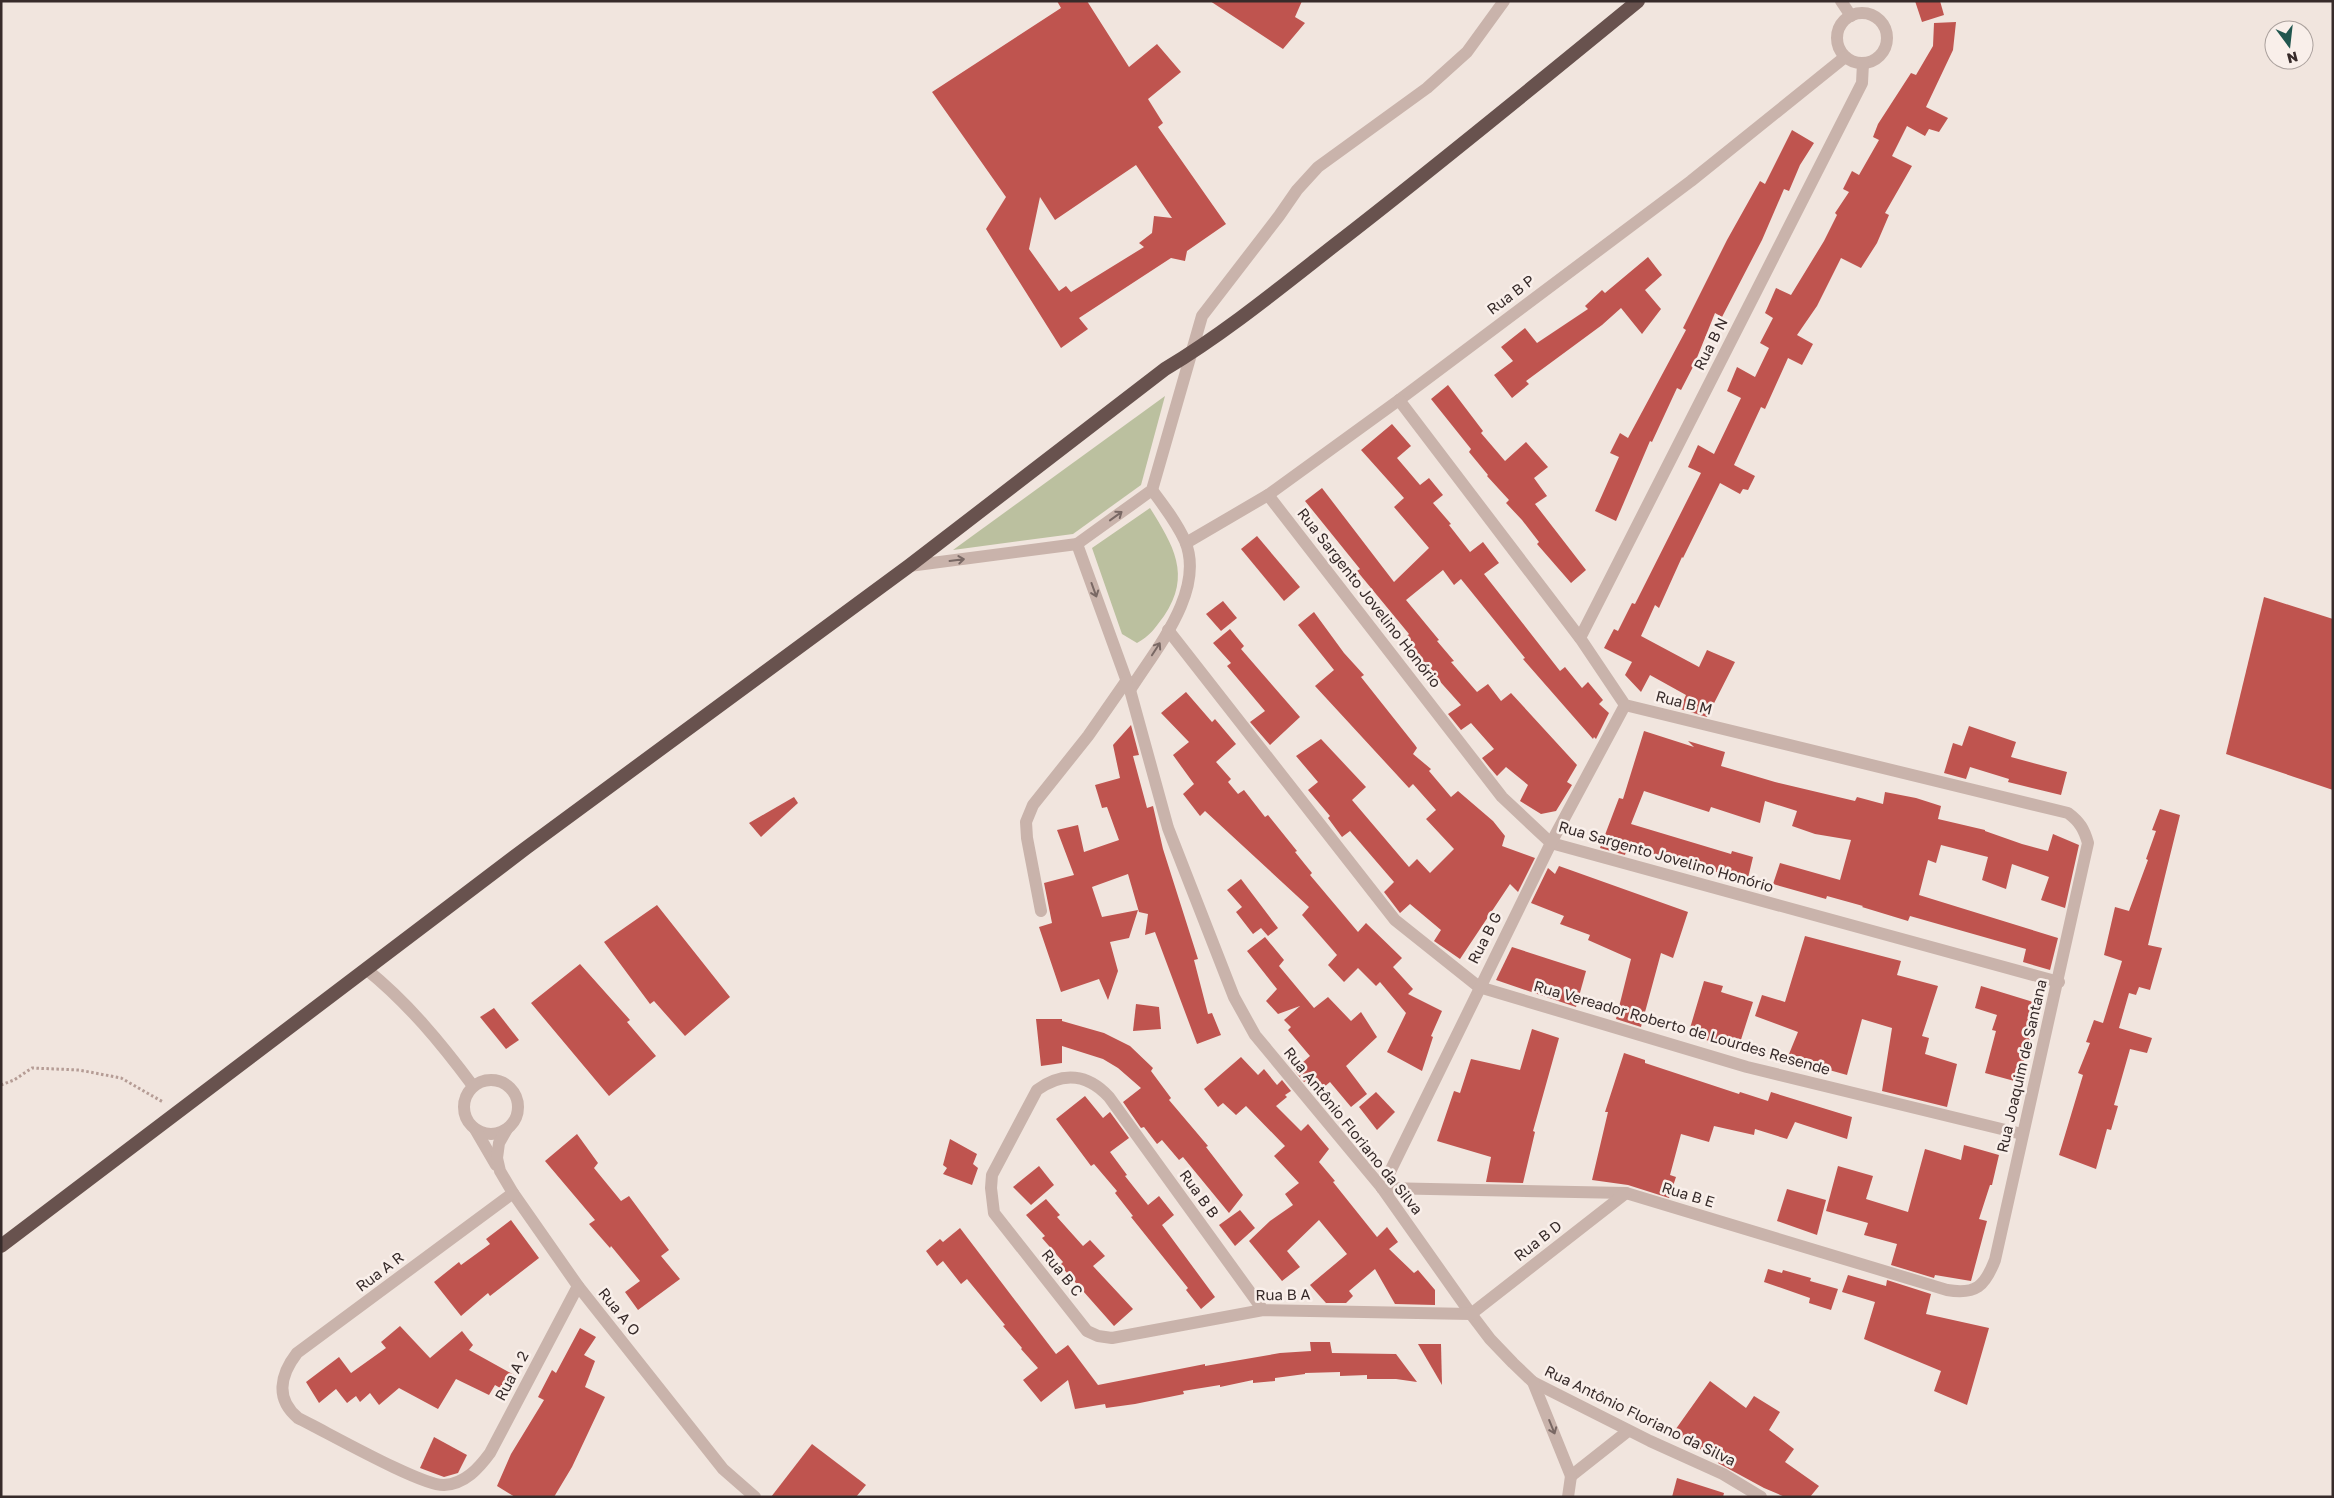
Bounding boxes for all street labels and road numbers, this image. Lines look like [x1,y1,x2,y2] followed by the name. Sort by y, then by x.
[1483,270,1538,318] street label: Rua B P
[1689,314,1731,373] street label: Rua B N
[1294,504,1445,691] street label: Rua Sargento Jovelino Honório
[1654,686,1715,718] street label: Rua B M
[1557,817,1776,895] street label: Rua Sargento Jovelino Honório
[1463,909,1505,966] street label: Rua B G
[1532,976,1833,1078] street label: Rua Vereador Roberto de Lourdes Resende
[1992,977,2050,1154] street label: Rua Joaquim de Santana
[1281,1043,1427,1218] street label: Rua Antônio Floriano da Silva
[1176,1166,1223,1221] street label: Rua B B
[1660,1178,1717,1211] street label: Rua B E
[1510,1216,1565,1264] street label: Rua B D
[1038,1245,1087,1299] street label: Rua B C
[352,1247,407,1295] street label: Rua A R
[595,1284,644,1339] street label: Rua A O
[1255,1285,1311,1303] street label: Rua B A
[491,1348,532,1403] street label: Rua A 2
[1542,1361,1739,1469] street label: Rua Antônio Floriano da Silva

